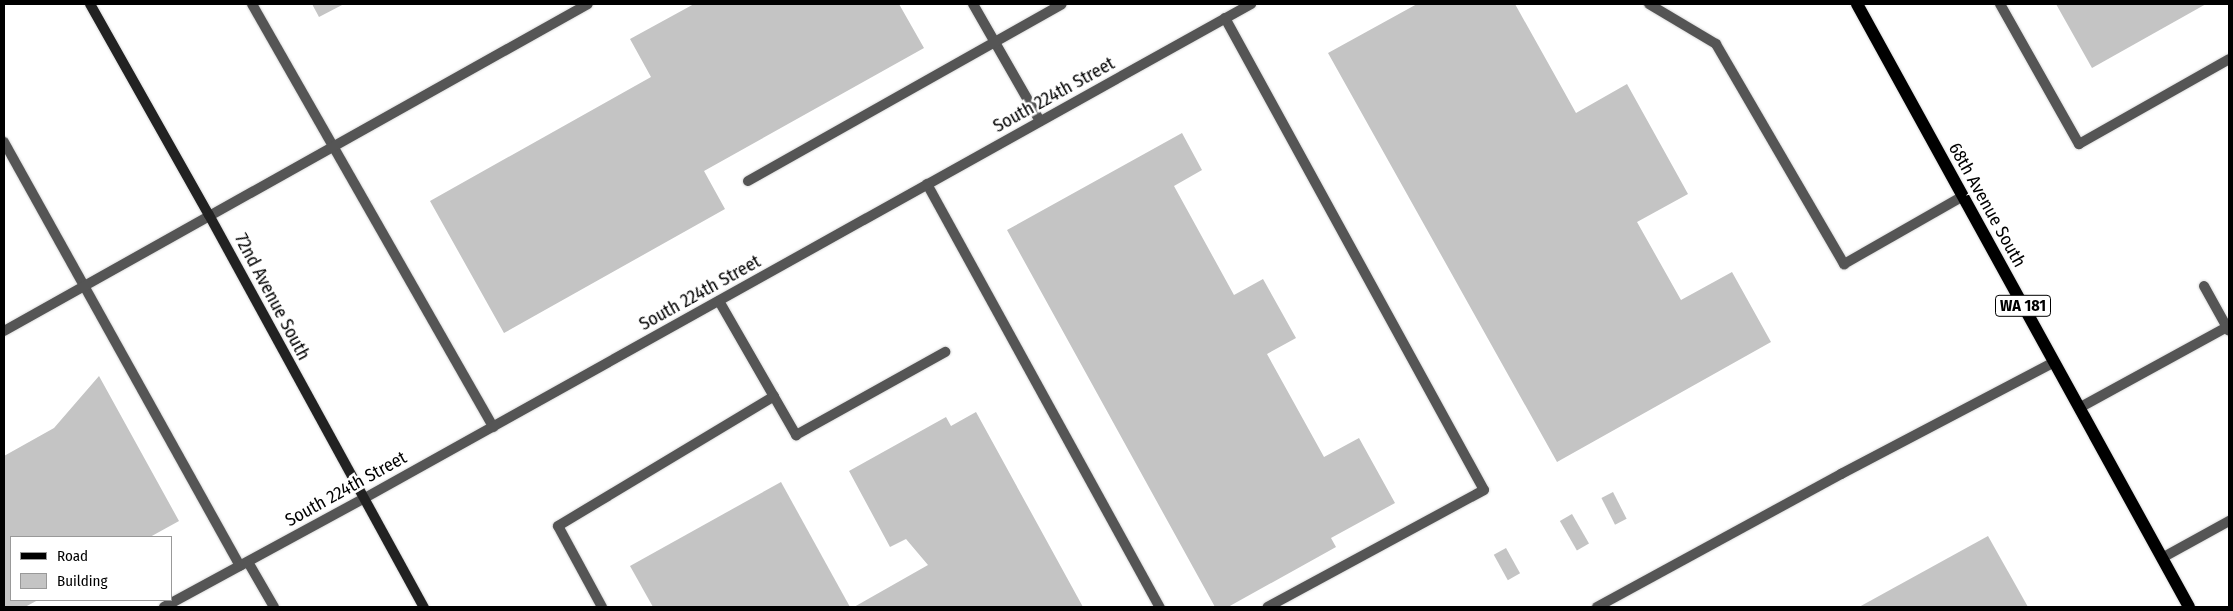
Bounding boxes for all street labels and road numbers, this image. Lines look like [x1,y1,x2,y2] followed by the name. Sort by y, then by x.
[990,53,1118,137] street label: South 224th Street
[1944,139,2030,271] street label: 68th Avenue South
[230,230,314,364] street label: 72nd Avenue South
[636,251,764,335] street label: South 224th Street
[1994,292,2052,320] road number: WA 181
[282,447,410,531] street label: South 224th Street

